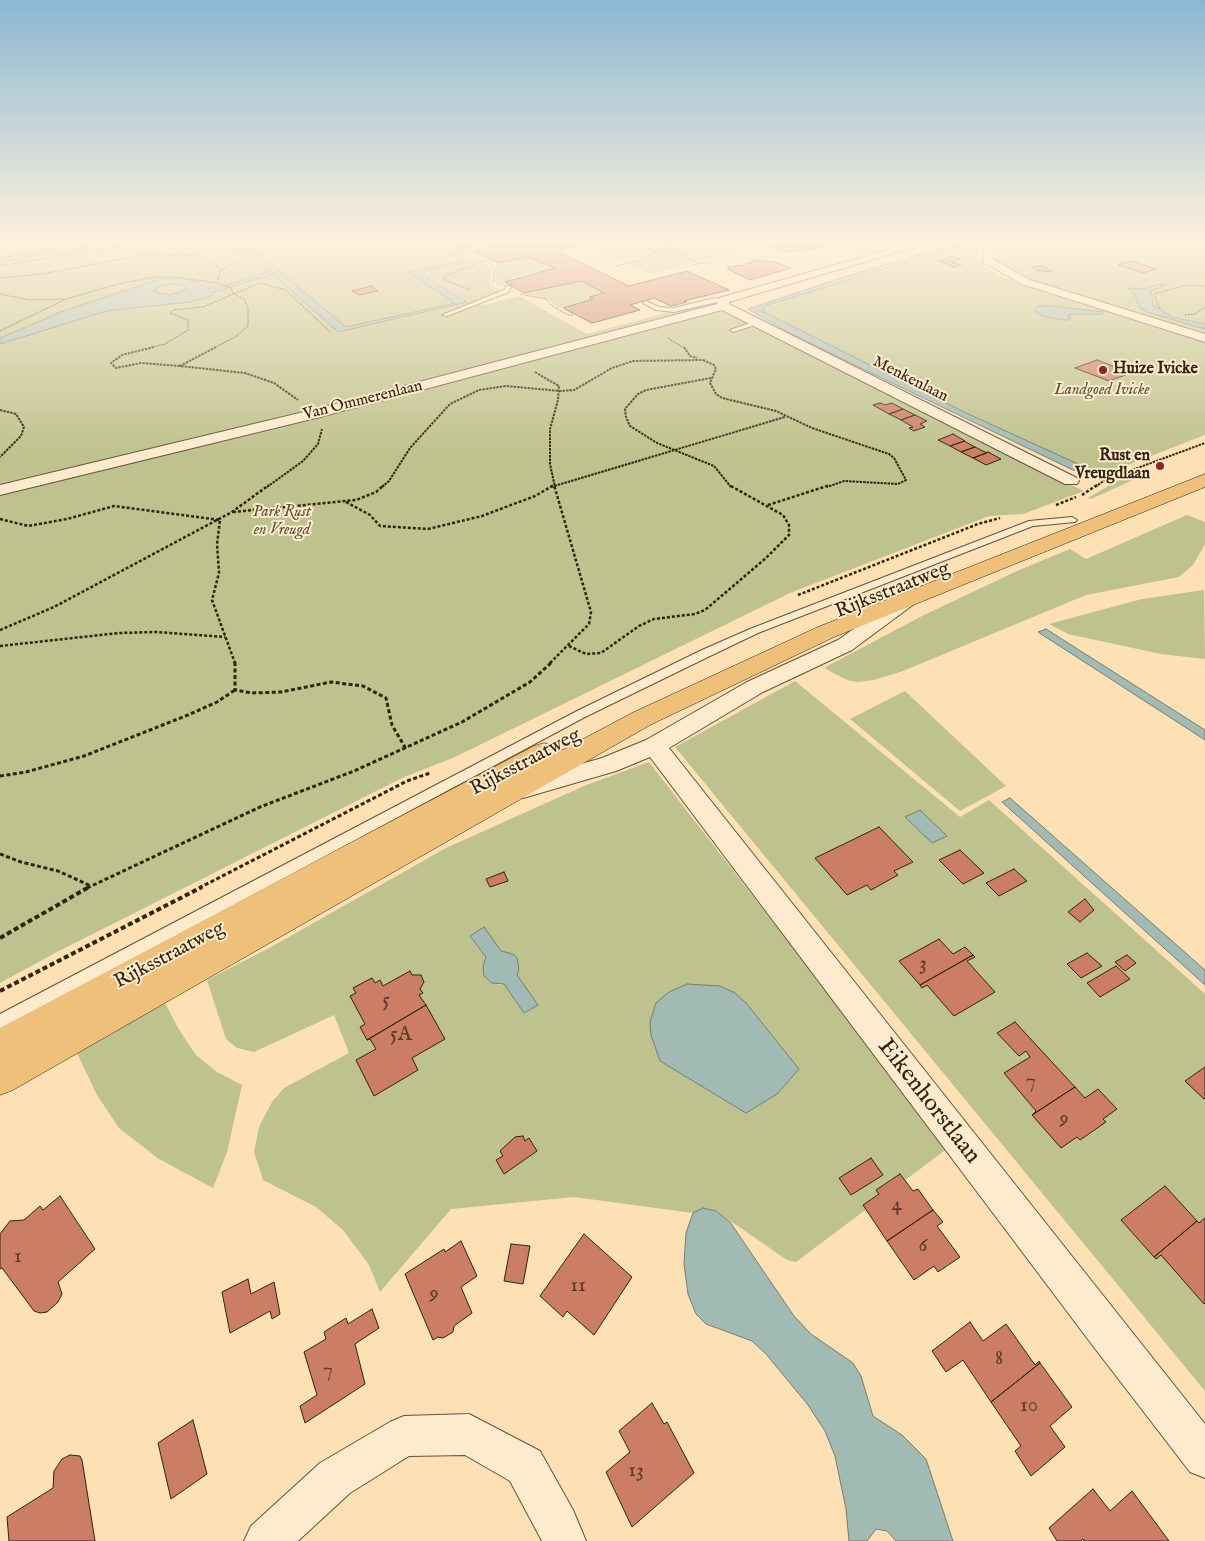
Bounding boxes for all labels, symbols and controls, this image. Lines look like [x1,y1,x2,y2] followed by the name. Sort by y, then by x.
[869,353,951,407] street label: Menkenlaan
[1113,360,1198,380] place label: Huize Ivicke
[1097,364,1109,376] marker: Huize Ivicke
[301,377,425,425] street label: Van Ommerenlaan
[1054,381,1150,401] park label: Landgoed Ivicke
[1075,447,1150,485] place label: Rust en Vreugdlaan
[1154,460,1166,472] marker: Rust en Vreugdlaan
[253,503,311,541] park label: Park Rust en Vreugd
[832,557,954,625] street label: Rijksstraatweg
[467,724,585,802] street label: Rijksstraatweg
[111,917,229,995] street label: Rijksstraatweg
[919,952,927,978] house number: 3
[382,989,390,1015] house number: 5
[390,1023,412,1049] house number: 5A
[870,1034,986,1170] street label: Eikenhorstlaan
[1026,1070,1036,1096] house number: 7
[1059,1107,1069,1133] house number: 9
[892,1193,902,1219] house number: 4
[919,1234,927,1260] house number: 6
[14,1245,22,1271] house number: 1
[570,1274,586,1300] house number: 11
[429,1282,439,1308] house number: 9
[995,1347,1003,1373] house number: 8
[323,1359,333,1385] house number: 7
[1020,1394,1038,1420] house number: 10
[628,1459,644,1485] house number: 13

